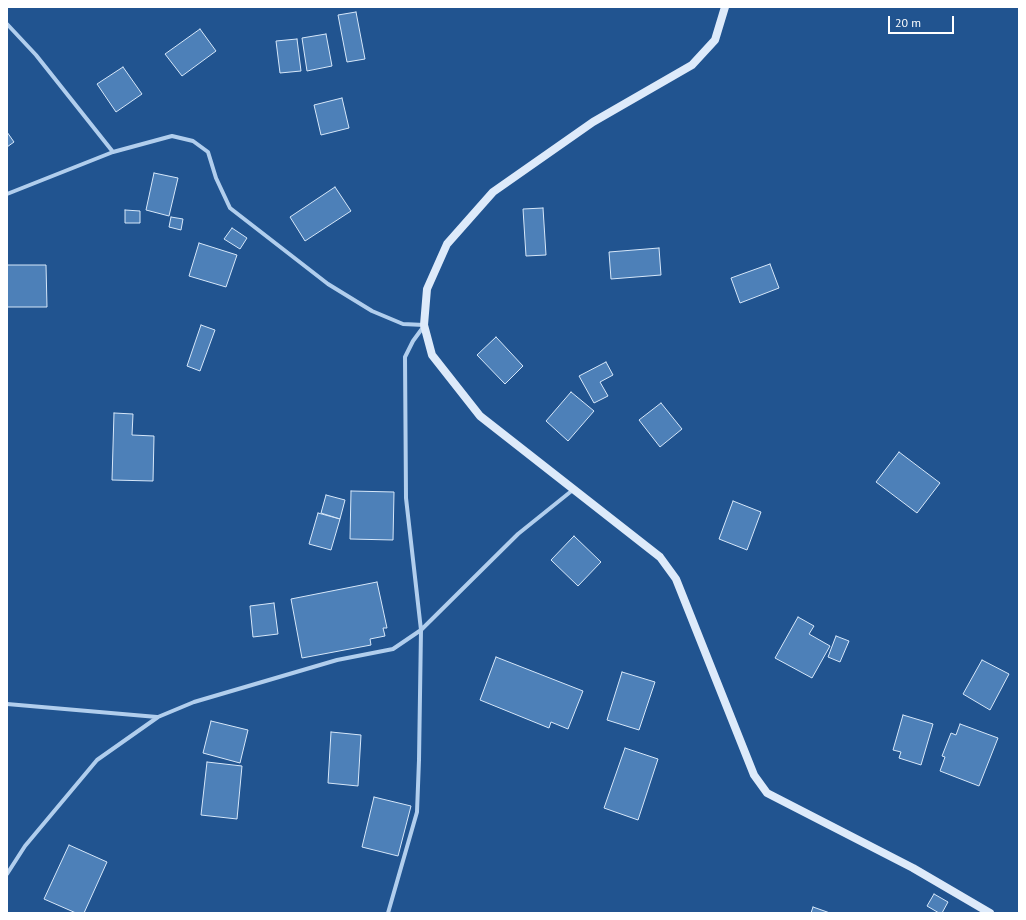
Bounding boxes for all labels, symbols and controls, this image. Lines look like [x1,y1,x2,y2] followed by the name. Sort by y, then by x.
[890,8,956,34] scale bar
[895,15,921,30] text: 20 m

